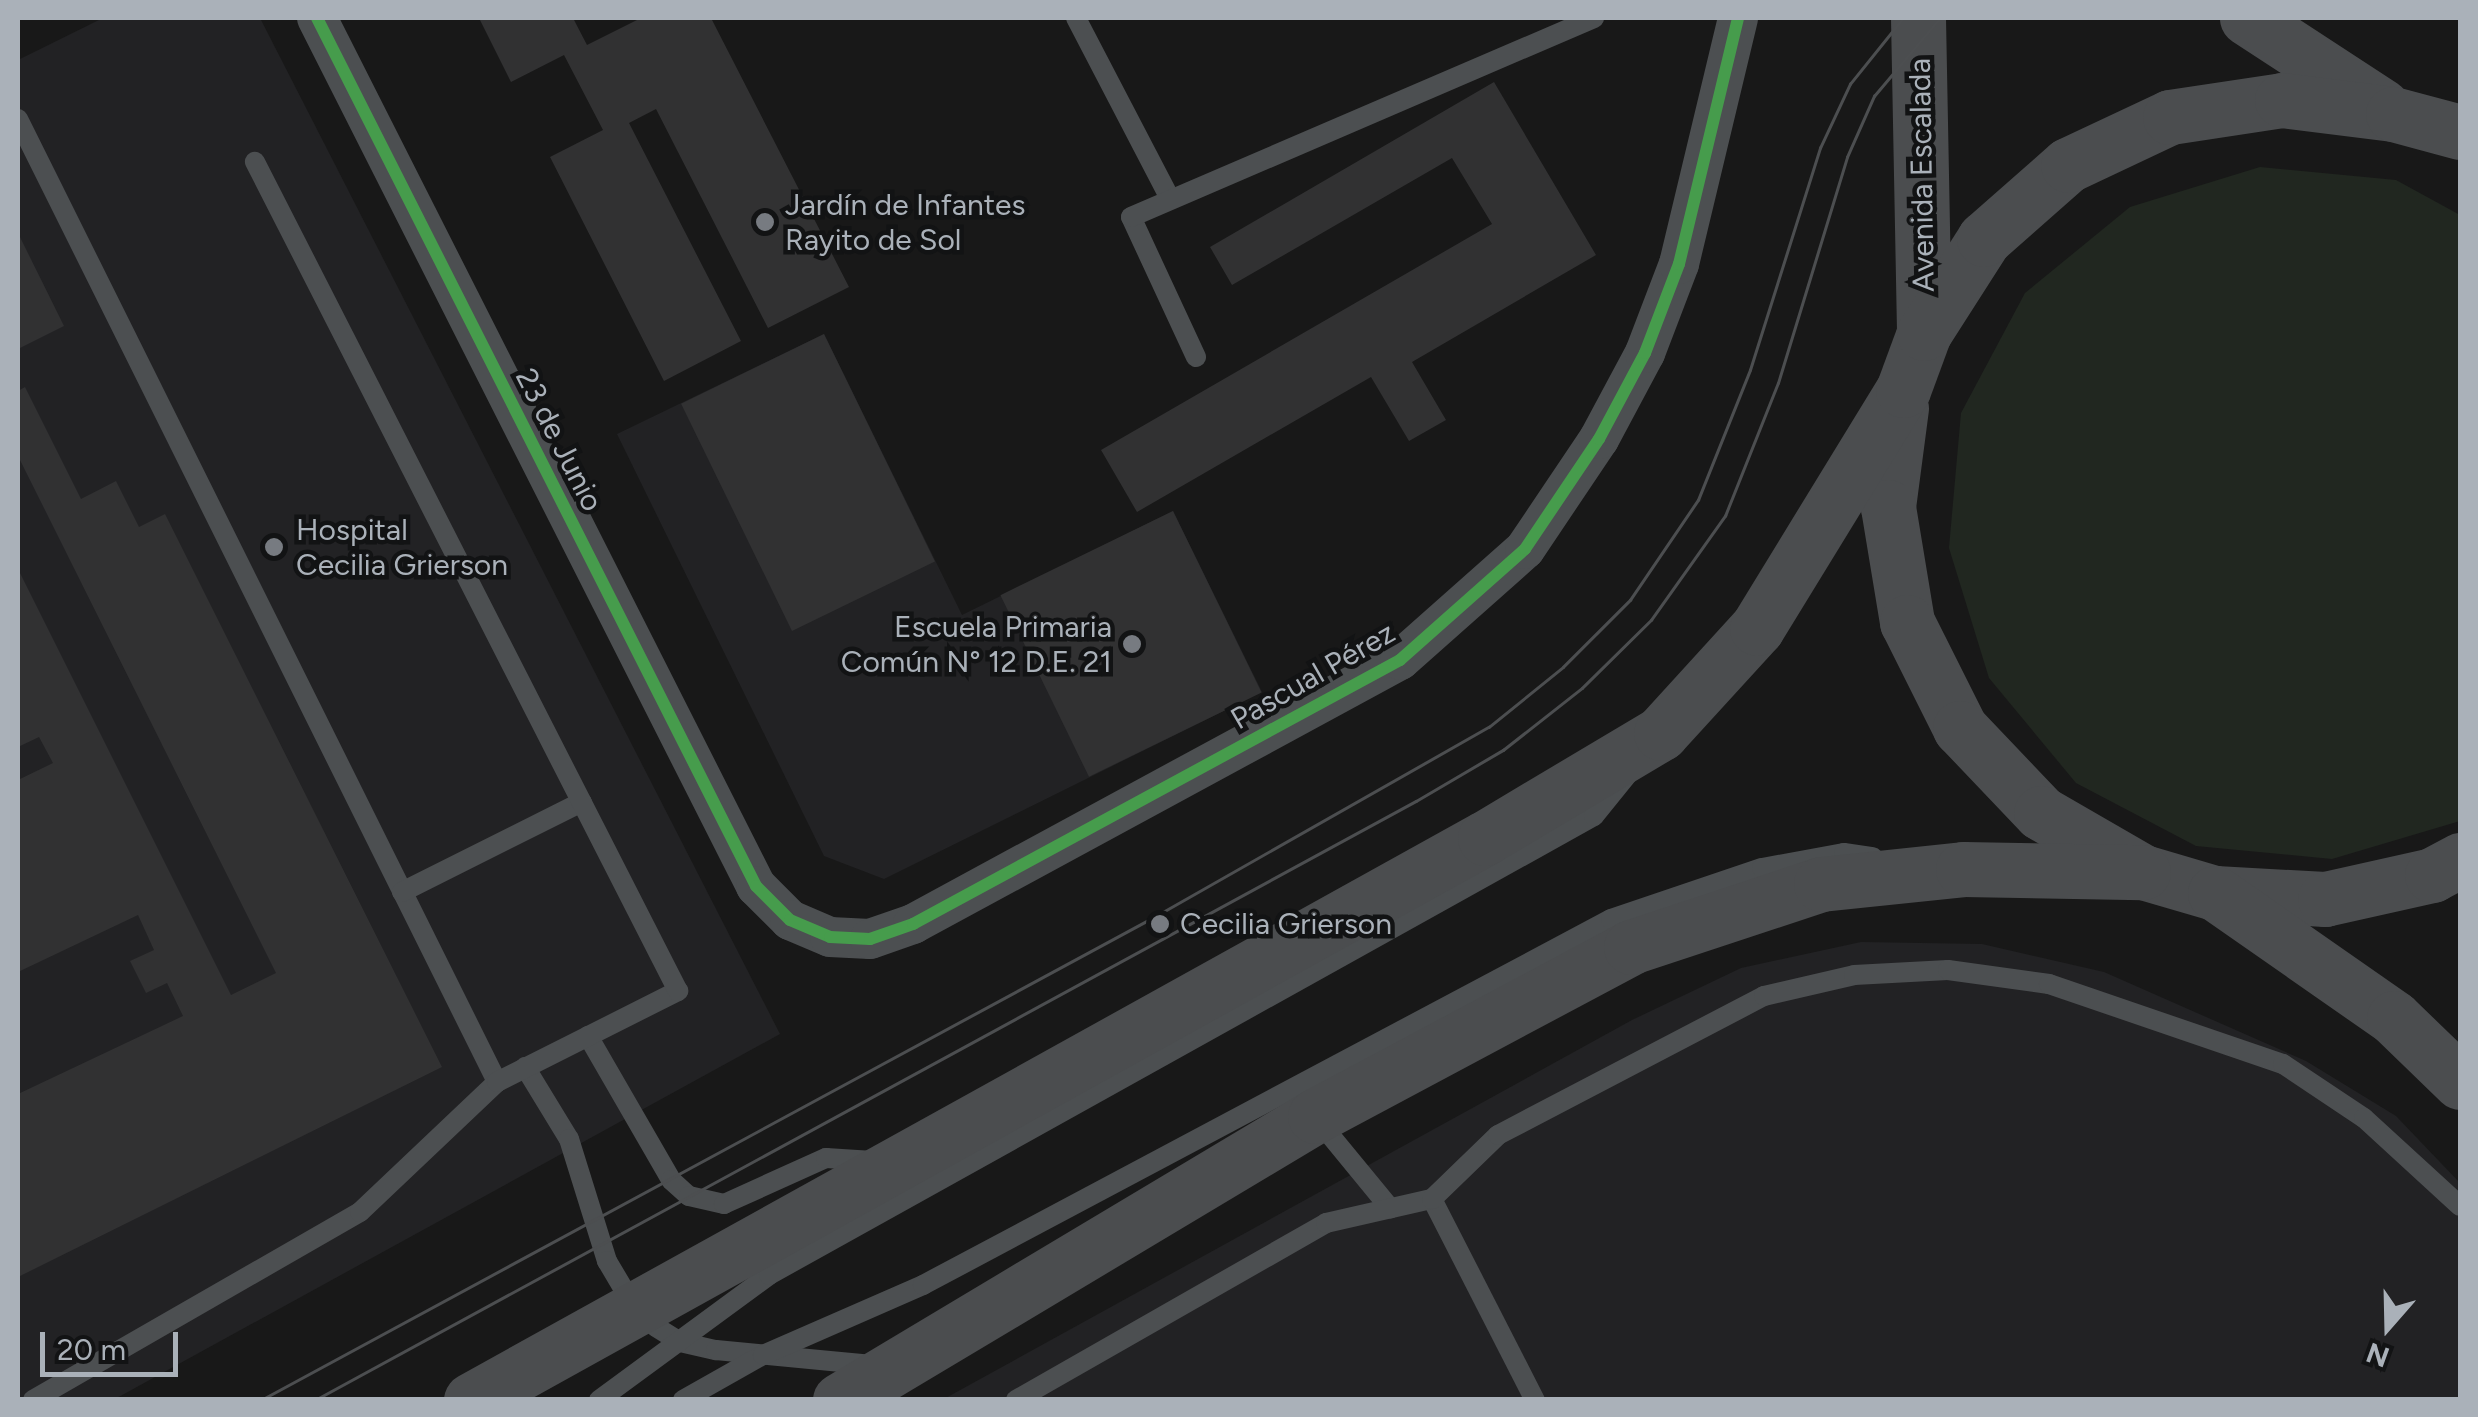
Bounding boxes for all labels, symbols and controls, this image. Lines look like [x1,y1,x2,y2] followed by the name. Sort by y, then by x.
[1902,58,1942,292] street label: Avenida Escalada
[785,187,1025,258] place label: Jardín de Infantes Rayito de Sol
[754,211,776,233] marker: Jardín de Infantes Rayito de Sol
[508,363,610,517] street label: 23 de Junio
[296,512,508,582] place label: Hospital Cecilia Grierson
[261,534,287,560] marker: Hospital Cecilia Grierson
[841,609,1112,680] place label: Escuela Primaria Común N° 12 D.E. 21
[1225,615,1401,737] street label: Pascual Pérez
[1121,633,1143,655] marker: Escuela Primaria Común N° 12 D.E. 21
[1180,906,1392,942] place label: Cecilia Grierson
[1149,913,1171,935] marker: Cecilia Grierson
[2338,1277,2438,1377] north arrow
[45,1312,182,1374] scale bar
[57,1331,126,1368] text: 20 m
[2362,1336,2394,1375] text: N

